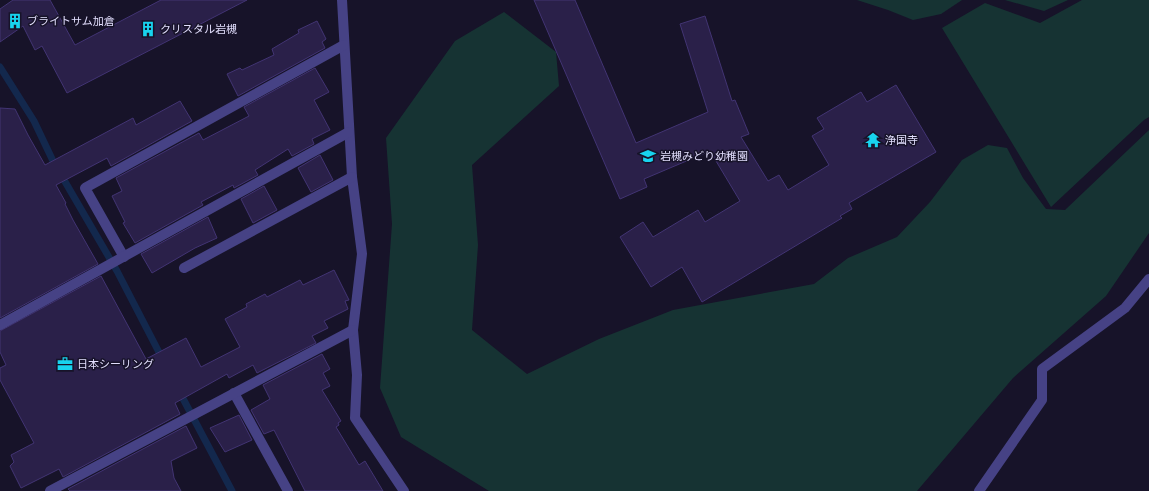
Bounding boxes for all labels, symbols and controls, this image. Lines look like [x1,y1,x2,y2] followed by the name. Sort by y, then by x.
[6,12,24,30] building icon: ブライトサム加倉
[27,15,115,28] place label: ブライトサム加倉
[139,20,157,38] building icon: クリスタル岩槻
[160,23,237,36] place label: クリスタル岩槻
[864,131,882,149] temple icon: 浄国寺
[885,134,918,147] place label: 浄国寺
[639,147,657,165] school or university icon: 岩槻みどり幼稚園
[660,150,748,163] place label: 岩槻みどり幼稚園
[56,355,74,373] office icon: 日本シーリング
[77,358,154,371] place label: 日本シーリング

